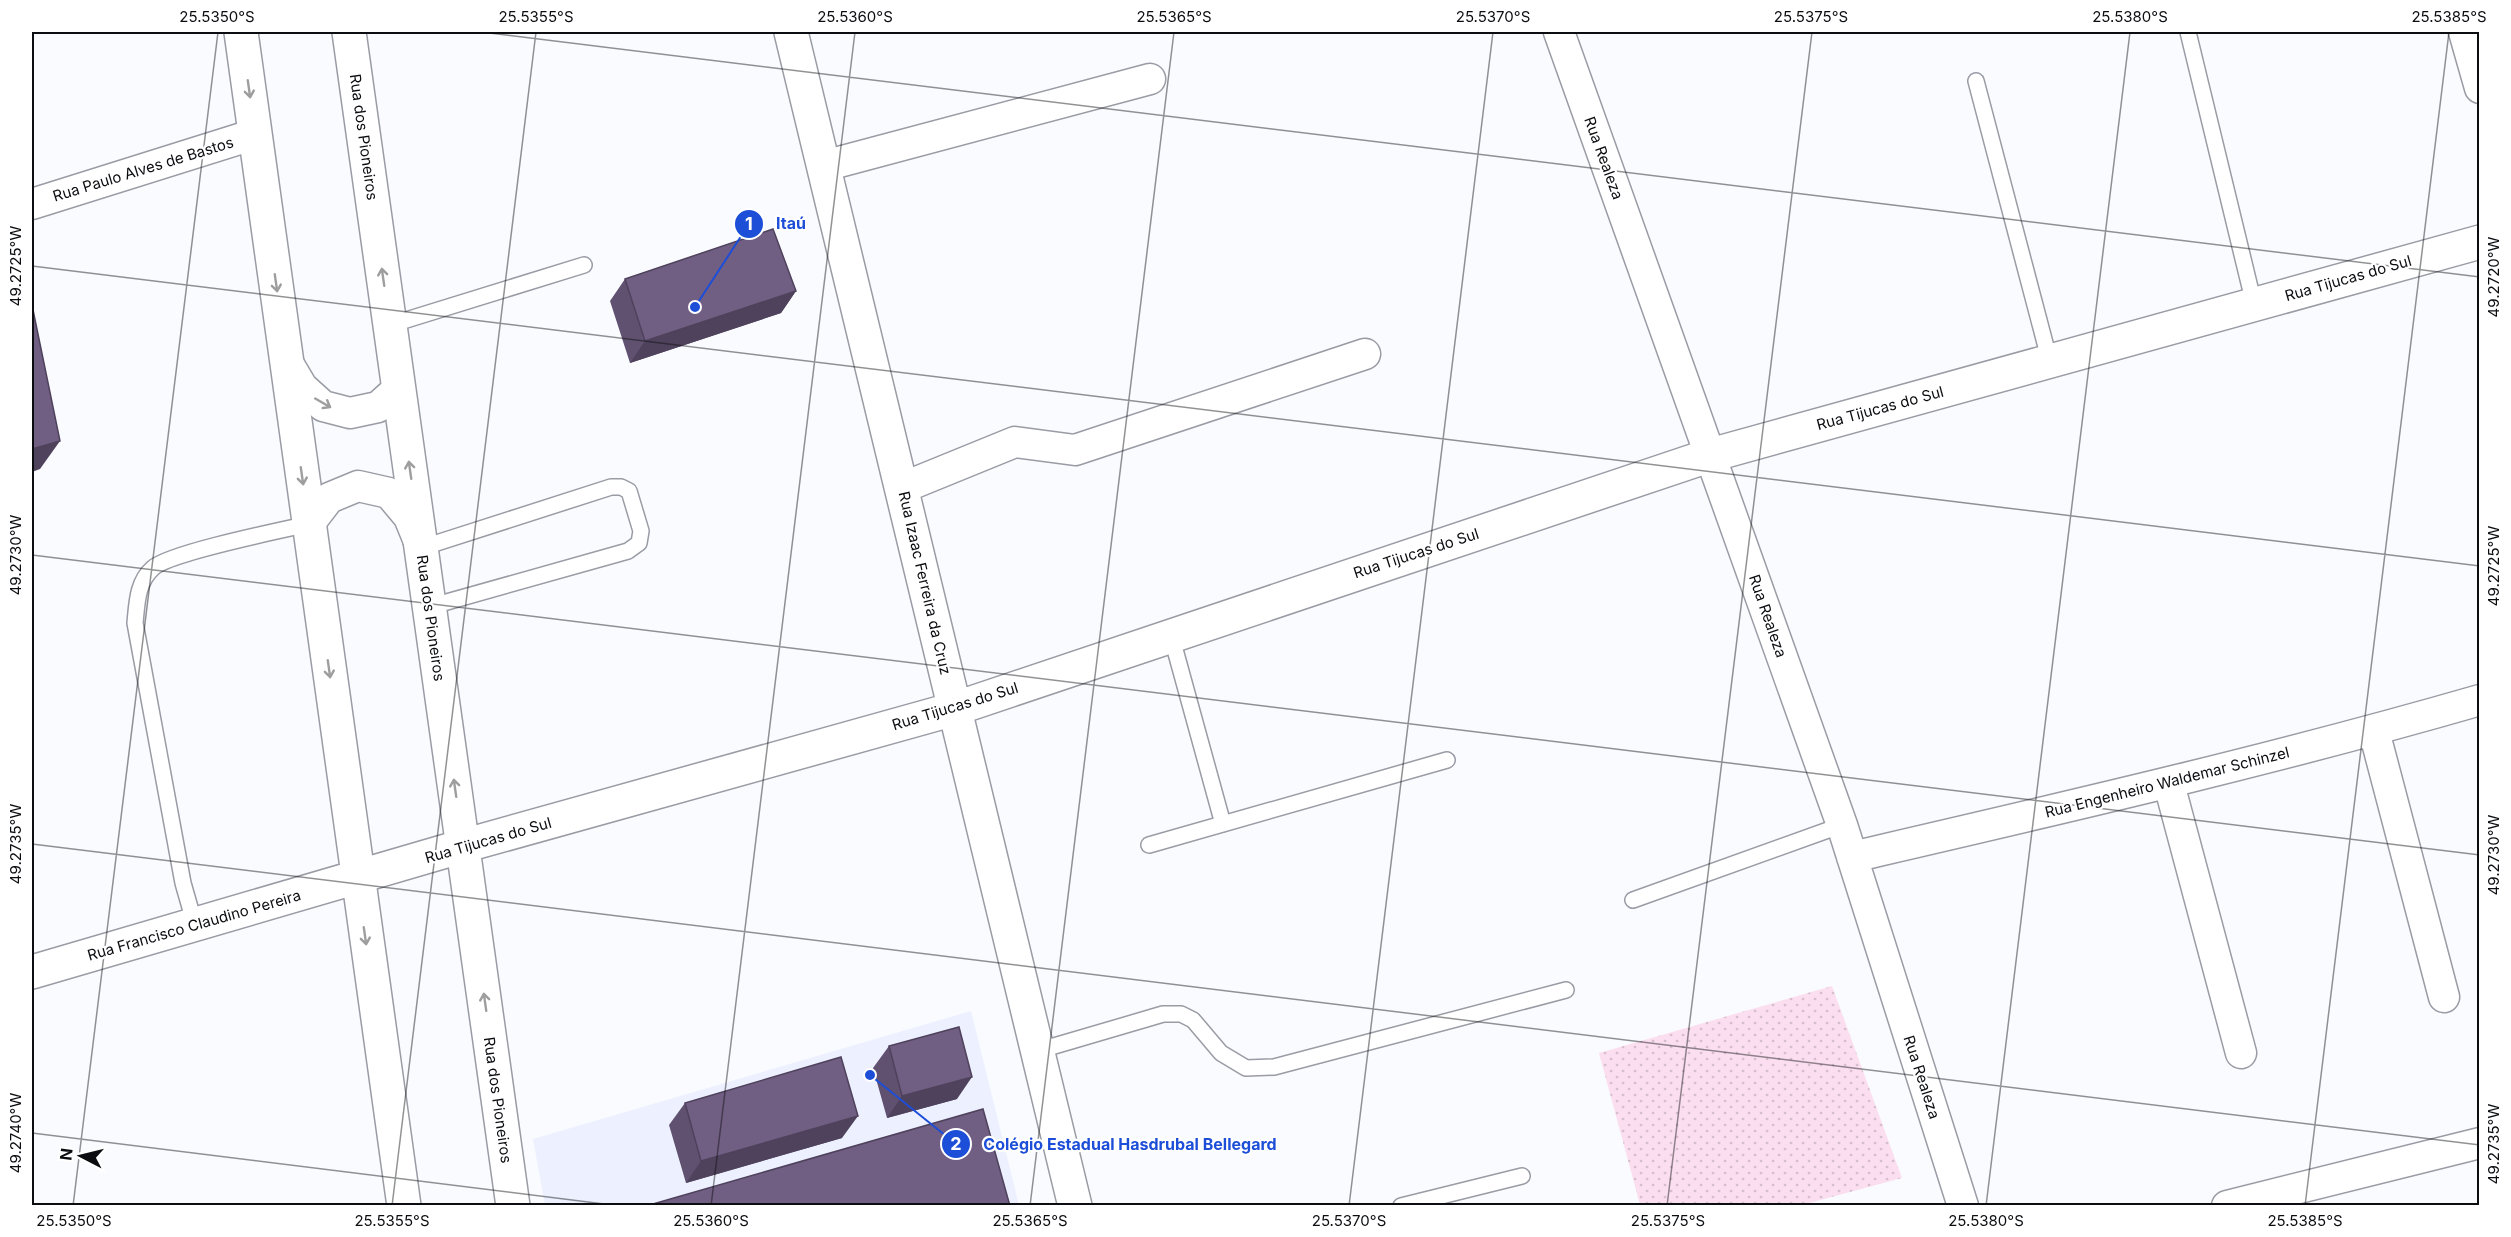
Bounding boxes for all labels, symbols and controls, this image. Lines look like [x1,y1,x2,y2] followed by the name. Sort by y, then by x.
[179,7,255,26] text: 25.5350°S
[498,7,574,26] text: 25.5355°S
[817,7,893,26] text: 25.5360°S
[1136,7,1212,26] text: 25.5365°S
[1456,7,1530,26] text: 25.5370°S
[1774,7,1848,26] text: 25.5375°S
[2092,7,2168,26] text: 25.5380°S
[2411,7,2487,26] text: 25.5385°S
[346,73,382,201] street label: Rua dos Pioneiros
[244,79,255,99] one-way arrow
[1580,114,1628,202] street label: Rua Realeza
[50,132,236,206] street label: Rua Paulo Alves de Bastos
[734,207,818,241] callout: Itaú
[745,213,753,234] text: 1
[776,213,806,233] text: Itaú
[6,226,25,306] text: 49.2725°W
[2484,236,2503,317] text: 49.2720°W
[2283,251,2413,305] street label: Rua Tijucas do Sul
[378,268,389,288] one-way arrow
[270,272,281,292] one-way arrow
[1814,382,1946,434] street label: Rua Tijucas do Sul
[314,398,331,410] one-way arrow
[405,461,416,481] one-way arrow
[297,465,308,485] one-way arrow
[895,489,955,677] street label: Rua Izaac Ferreira da Cruz
[6,514,25,595] text: 49.2730°W
[1351,524,1481,582] street label: Rua Tijucas do Sul
[2484,526,2503,606] text: 49.2725°W
[413,554,449,682] street label: Rua dos Pioneiros
[1745,572,1791,660] street label: Rua Realeza
[323,659,334,678] one-way arrow
[890,678,1020,734] street label: Rua Tijucas do Sul
[2043,742,2291,822] street label: Rua Engenheiro Waldemar Schinzel
[449,779,460,799] one-way arrow
[6,804,25,884] text: 49.2735°W
[423,813,553,867] street label: Rua Tijucas do Sul
[2484,814,2503,895] text: 49.2730°W
[85,885,303,965] street label: Rua Francisco Claudino Pereira
[360,926,371,946] one-way arrow
[479,993,490,1012] one-way arrow
[1900,1033,1944,1121] street label: Rua Realeza
[480,1036,516,1164] street label: Rua dos Pioneiros
[6,1093,25,1173] text: 49.2740°W
[2484,1104,2503,1184] text: 49.2735°W
[51,1126,111,1186] north arrow
[941,1127,1288,1161] callout: Colégio Estadual Hasdrubal Bellegard
[950,1133,962,1154] text: 2
[983,1134,1277,1154] text: Colégio Estadual Hasdrubal Bellegard
[55,1147,77,1161] text: N
[36,1211,112,1230] text: 25.5350°S
[354,1211,430,1230] text: 25.5355°S
[673,1211,749,1230] text: 25.5360°S
[992,1211,1068,1230] text: 25.5365°S
[1312,1211,1386,1230] text: 25.5370°S
[1631,1211,1705,1230] text: 25.5375°S
[1948,1211,2024,1230] text: 25.5380°S
[2267,1211,2343,1230] text: 25.5385°S

